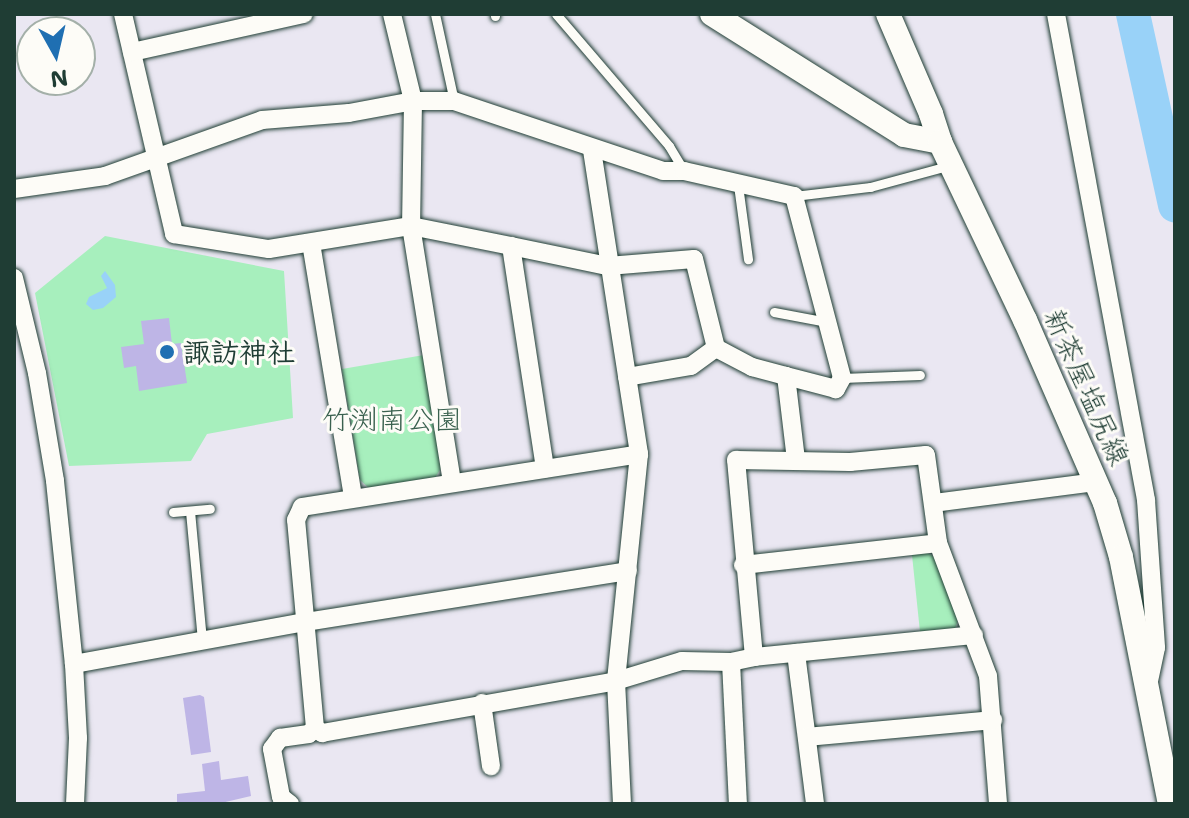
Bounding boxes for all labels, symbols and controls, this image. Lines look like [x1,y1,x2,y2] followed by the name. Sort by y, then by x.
[16,16,96,96] north arrow
[48,63,70,94] text: N
[1037,303,1137,471] street label: 新茶屋塩尻線
[183,335,295,369] place label: 諏訪神社
[158,343,176,361] marker: 諏訪神社
[322,402,462,436] park label: 竹渕南公園

